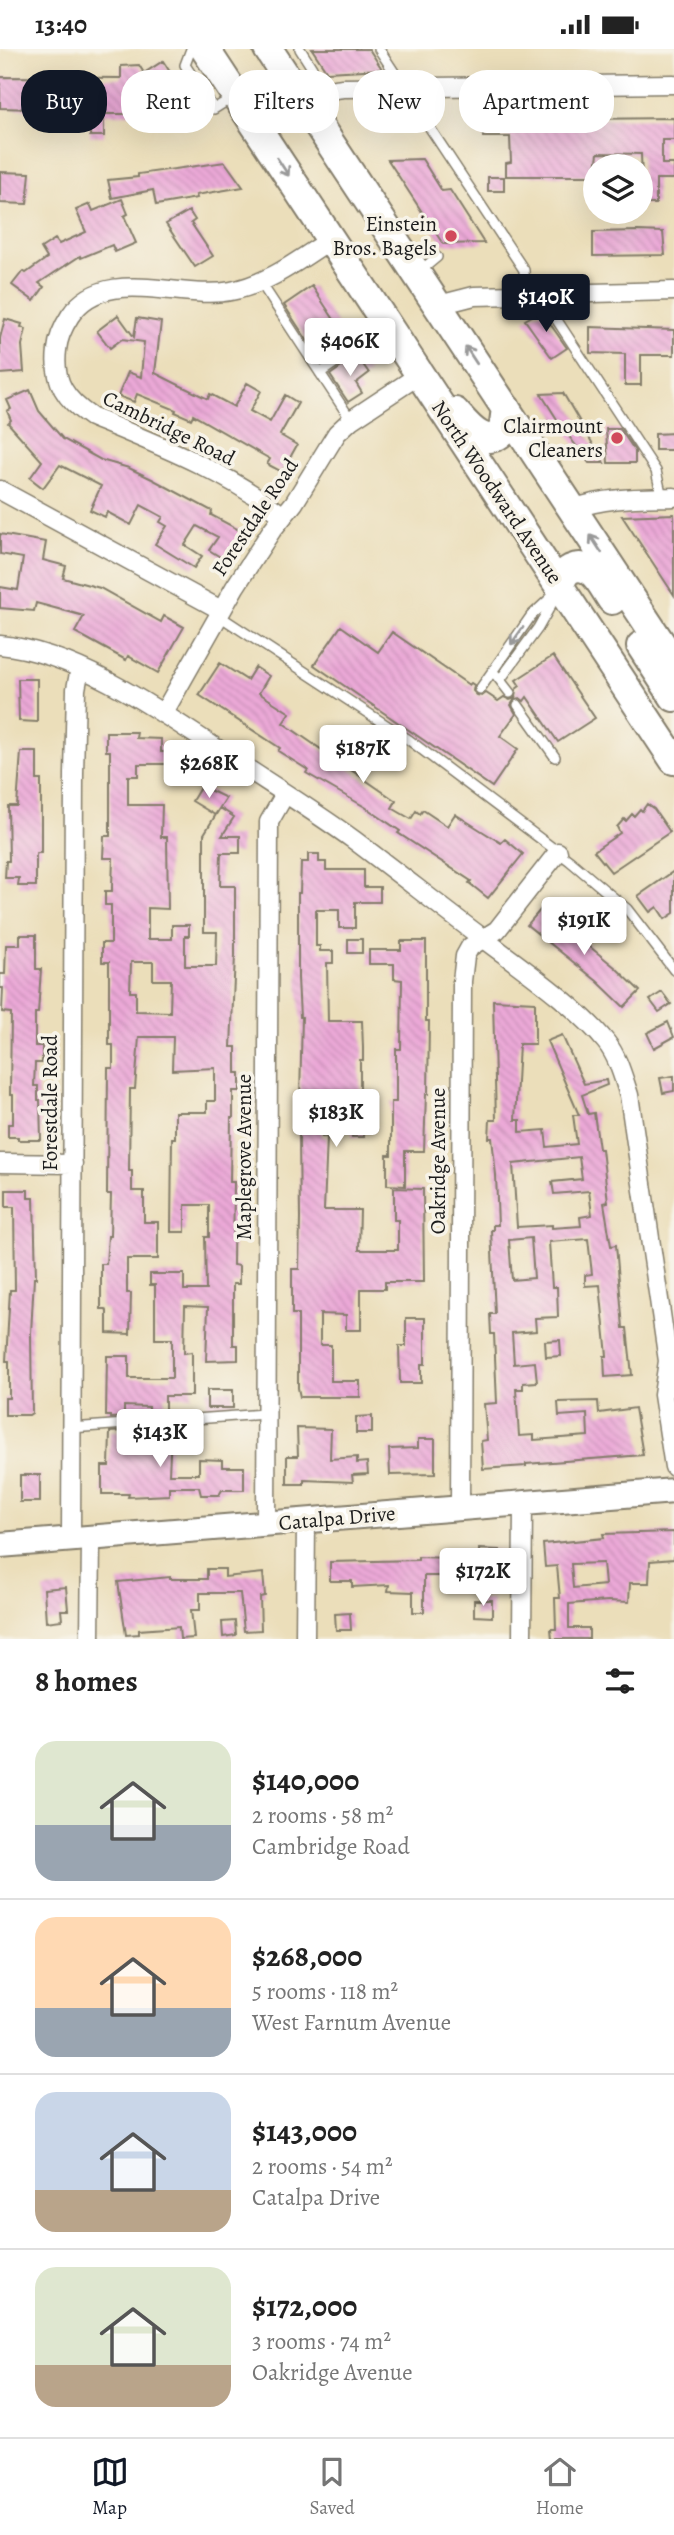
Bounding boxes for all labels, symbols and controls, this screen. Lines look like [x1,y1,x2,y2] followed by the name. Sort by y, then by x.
[35,7,87,42] text: 13:40
[21,70,107,133] chip: Buy
[121,70,215,133] chip: Rent
[229,70,339,133] chip: Filters
[353,70,445,133] chip: New
[459,70,614,133] chip: Apartment
[583,154,653,224] map controls
[583,154,653,224] button: layers
[276,157,290,176] one-way arrow
[332,210,437,262] place label: Einstein Bros. Bagels
[443,228,459,244] marker: Einstein Bros. Bagels
[497,275,595,334] pin: $140K
[518,281,574,312] text: $140K
[301,319,399,378] pin: $406K
[321,325,379,356] text: $406K
[463,345,477,365] one-way arrow
[98,384,241,472] street label: Cambridge Road
[425,395,569,589] street label: North Woodward Avenue
[503,412,603,464] place label: Clairmount Cleaners
[609,430,625,446] marker: Clairmount Cleaners
[205,452,305,581] street label: Forestdale Road
[589,535,604,554] one-way arrow
[510,626,524,645] one-way arrow
[314,725,412,785] pin: $187K
[336,732,390,763] text: $187K
[160,741,258,800] pin: $268K
[180,747,238,778] text: $268K
[535,897,633,957] pin: $191K
[558,904,610,935] text: $191K
[36,1034,64,1171] street label: Forestdale Road
[230,1074,258,1240] street label: Maplegrove Avenue
[424,1088,452,1234] street label: Oakridge Avenue
[287,1089,385,1149] pin: $183K
[309,1096,364,1127] text: $183K
[111,1409,209,1469] pin: $143K
[133,1416,187,1447] text: $143K
[278,1499,396,1537] street label: Catalpa Drive
[434,1549,532,1608] pin: $172K
[456,1555,511,1586] text: $172K
[35,1661,138,1701] text: 8 homes
[601,1662,639,1700] icon: filters
[252,1760,359,1800] text: $140,000
[91,1769,175,1853] icon: home
[252,1800,393,1831] text: 2 rooms · 58 m²
[252,1831,410,1862] text: Cambridge Road
[252,1936,362,1976] text: $268,000
[91,1945,175,2029] icon: home
[252,1976,398,2007] text: 5 rooms · 118 m²
[252,2007,451,2038] text: West Farnum Avenue
[252,2111,357,2151] text: $143,000
[91,2120,175,2204] icon: home
[252,2151,393,2182] text: 2 rooms · 54 m²
[252,2182,380,2213] text: Catalpa Drive
[252,2286,357,2326] text: $172,000
[91,2295,175,2379] icon: home
[252,2326,391,2357] text: 3 rooms · 74 m²
[252,2357,413,2388] text: Oakridge Avenue
[91,2453,129,2521] tab: Map
[310,2453,355,2521] tab: Saved
[536,2453,583,2521] tab: Home

